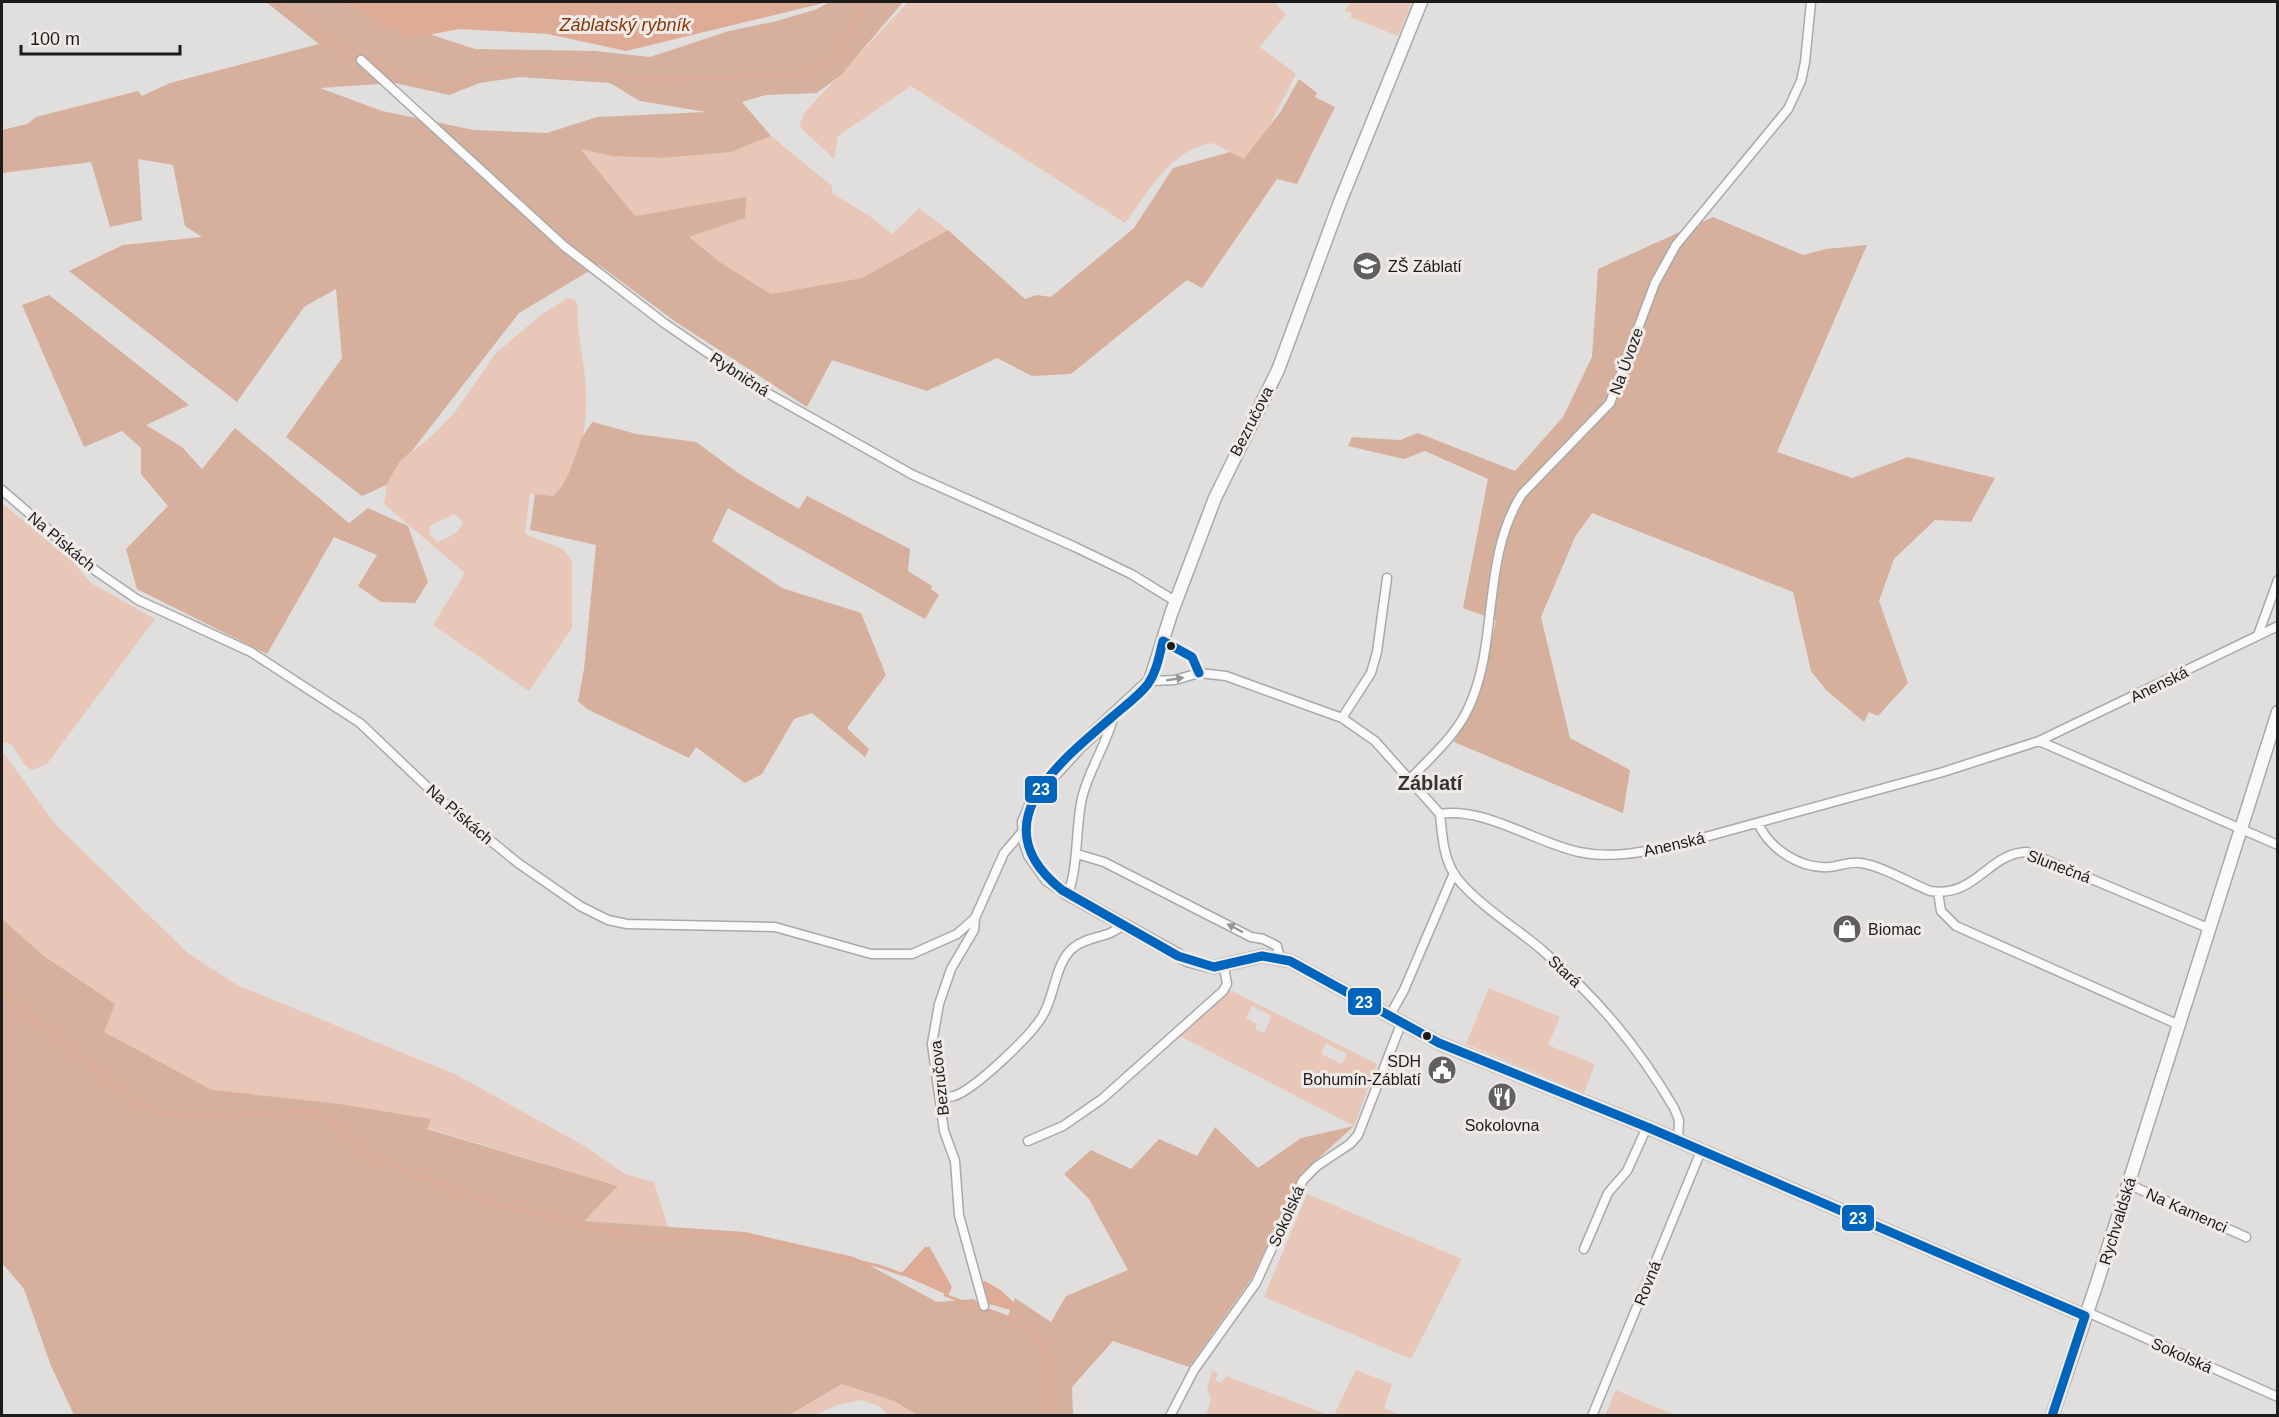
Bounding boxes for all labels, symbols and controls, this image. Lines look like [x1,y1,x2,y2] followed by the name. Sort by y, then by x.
[558,15,692,35] water label: Záblatský rybník
[21,18,180,56] scale bar
[30,29,80,49] text: 100 m
[1351,250,1383,282] school or university icon: ZŠ Záblatí
[1388,257,1462,275] place label: ZŠ Záblatí
[1606,325,1647,397] street label: Na Úvoze
[707,349,772,400] street label: Rybničná
[1227,384,1276,459] street label: Bezručova
[25,509,98,574] street label: Na Pískách
[1165,640,1177,652] unlabelled marker
[2128,663,2191,706] street label: Anenská
[1165,674,1184,683] one-way arrow
[1398,772,1464,794] district label: Záblatí
[1024,775,1058,804] line badge: 23
[423,781,496,848] street label: Na Pískách
[1032,781,1050,798] text: 23
[1642,829,1706,860] street label: Anenská
[2025,847,2093,886] street label: Slunečná
[1831,913,1863,945] shop icon: Biomac
[1868,921,1921,938] place label: Biomac
[1226,923,1243,933] one-way arrow
[1545,952,1585,991] street label: Stará
[1347,987,1382,1016] line badge: 23
[1355,994,1373,1011] text: 23
[1421,1030,1433,1042] unlabelled marker
[927,1039,952,1116] street label: Bezručova
[1303,1053,1422,1088] place label: SDH Bohumín-Záblatí
[1426,1054,1458,1086] public building icon: SDH Bohumín-Záblatí
[1486,1081,1518,1113] restaurant icon: Sokolovna
[1465,1117,1539,1134] place label: Sokolovna
[2096,1175,2139,1267] street label: Rychvaldská
[1265,1183,1307,1249] street label: Sokolská
[2144,1185,2230,1236] street label: Na Kamenci
[1841,1204,1875,1232] line badge: 23
[1849,1210,1867,1227] text: 23
[1631,1258,1664,1308] street label: Rovná
[2149,1334,2215,1376] street label: Sokolská

